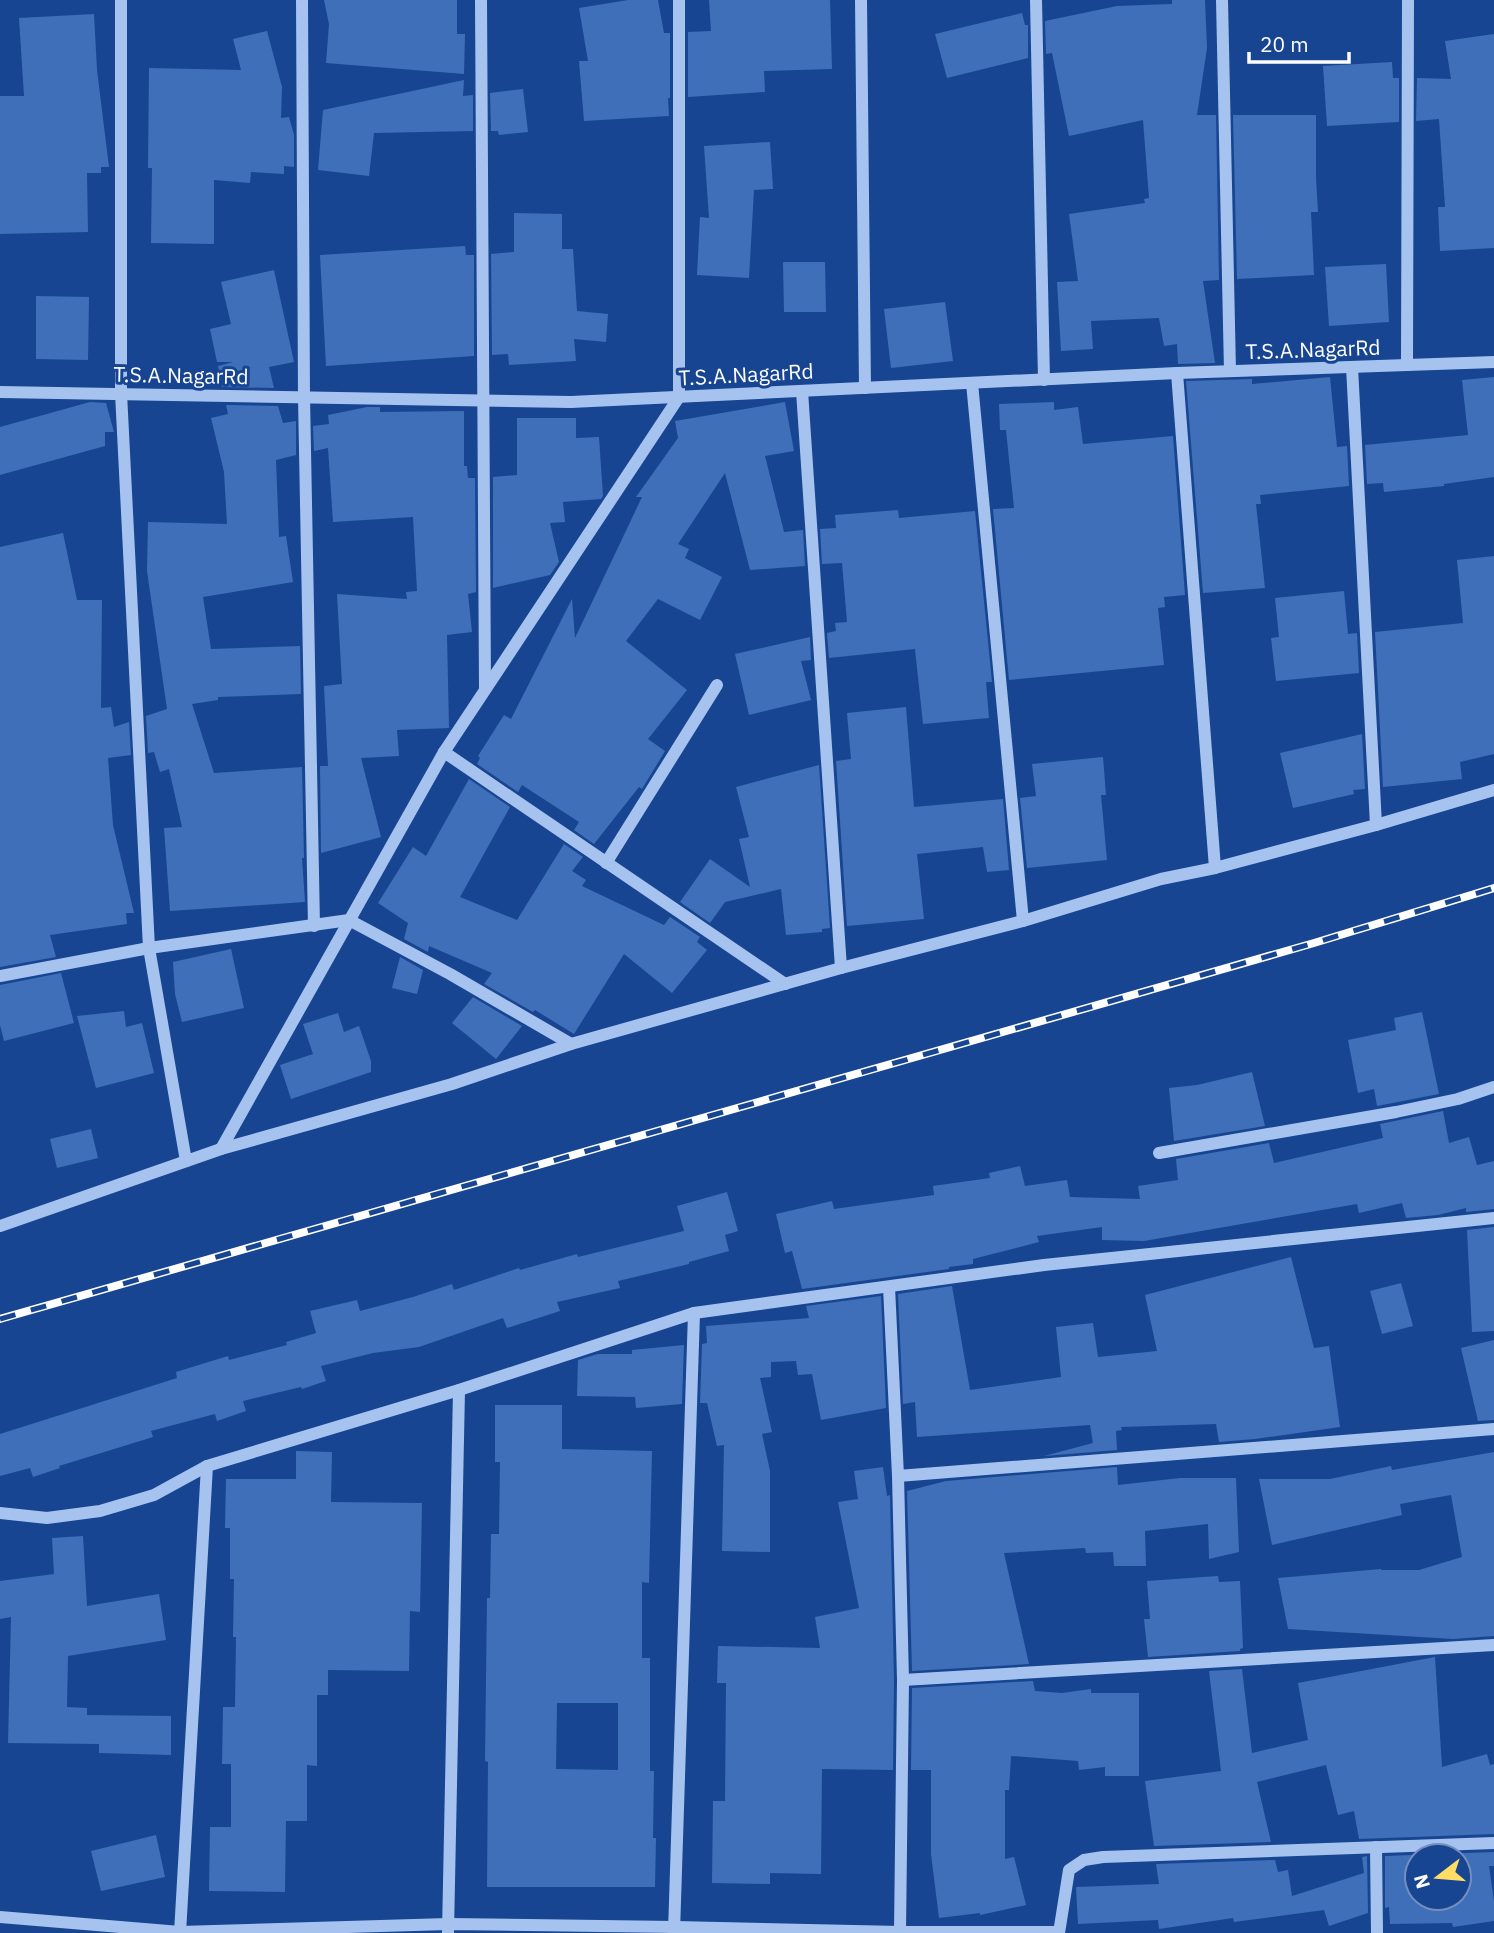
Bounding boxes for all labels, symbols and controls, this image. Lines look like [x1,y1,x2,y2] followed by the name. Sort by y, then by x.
[1249,21,1349,65] scale bar
[1260,30,1309,58] text: 20 m
[1245,333,1381,365] street label: T.S.A.NagarRd
[678,356,814,392] street label: T.S.A.NagarRd
[113,360,249,390] street label: T.S.A.NagarRd
[1403,1842,1473,1912] north arrow
[1408,1872,1435,1892] text: N

